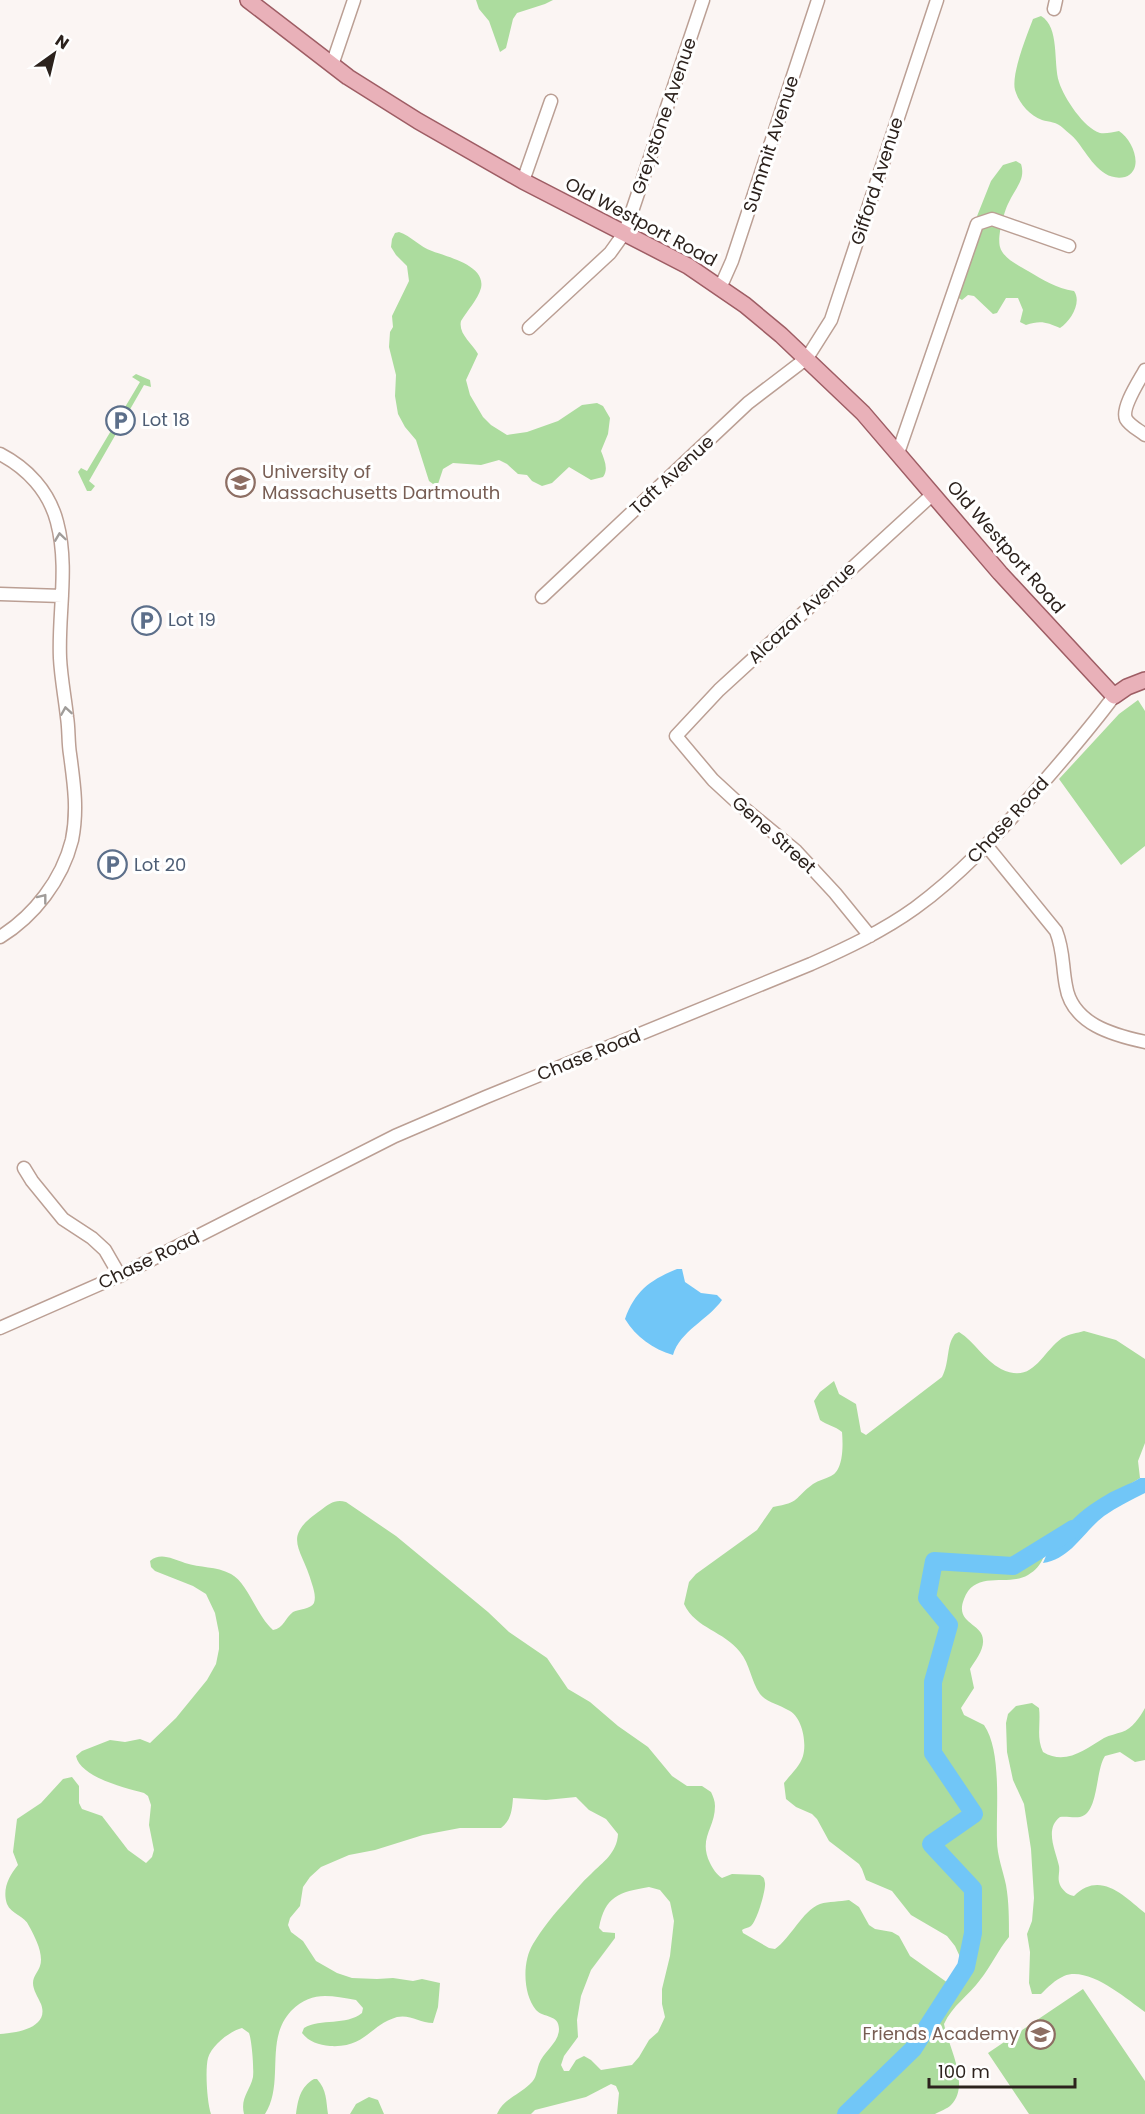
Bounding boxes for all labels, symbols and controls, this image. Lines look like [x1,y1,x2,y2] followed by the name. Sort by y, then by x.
[24,24,84,84] north arrow
[51,29,74,55] text: N
[625,34,702,198] street label: Greystone Avenue
[737,72,804,215] street label: Summit Avenue
[844,114,909,248] street label: Gifford Avenue
[561,171,722,272] street label: Old Westport Road
[105,404,137,436] parking icon: Lot 18
[142,407,190,432] place label: Lot 18
[624,429,719,520] street label: Taft Avenue
[262,459,500,505] place label: University of Massachusetts Dartmouth
[225,466,257,498] school or university icon: University of Massachusetts Dartmouth
[942,475,1071,619] street label: Old Westport Road
[54,533,66,542] one-way arrow
[742,556,861,669] street label: Alcazar Avenue
[131,604,163,636] parking icon: Lot 19
[168,607,216,632] place label: Lot 19
[60,706,72,716] one-way arrow
[961,771,1054,868] street label: Chase Road
[727,790,822,879] street label: Gene Street
[97,849,129,881] parking icon: Lot 20
[134,852,186,877] place label: Lot 20
[35,894,46,905] one-way arrow
[533,1022,644,1087] street label: Chase Road
[94,1224,204,1295] street label: Chase Road
[1024,2018,1056,2050] school or university icon: Friends Academy
[863,2021,1019,2046] place label: Friends Academy
[929,2051,1074,2089] scale bar
[938,2059,990,2084] text: 100 m

